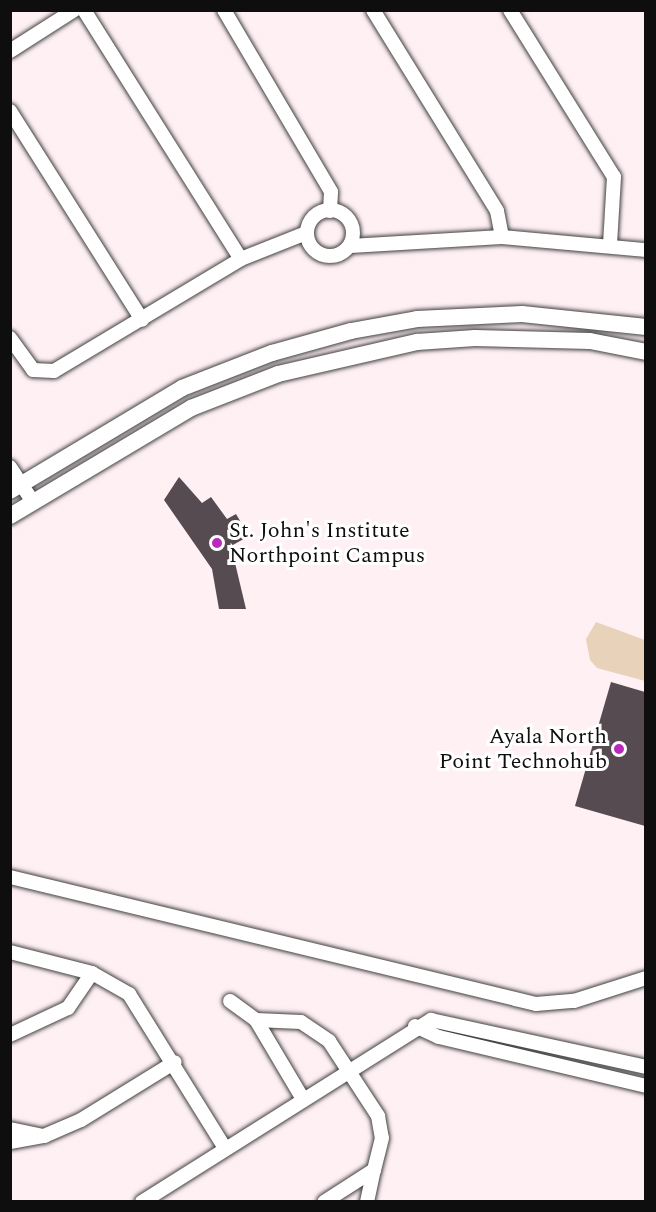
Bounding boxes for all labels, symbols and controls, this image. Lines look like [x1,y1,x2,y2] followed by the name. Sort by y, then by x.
[229,517,425,568] place label: St. John's Institute Northpoint Campus
[210,536,224,550] marker: St. John's Institute Northpoint Campus
[439,723,607,774] place label: Ayala North Point Technohub
[612,742,626,756] marker: Ayala North Point Technohub

